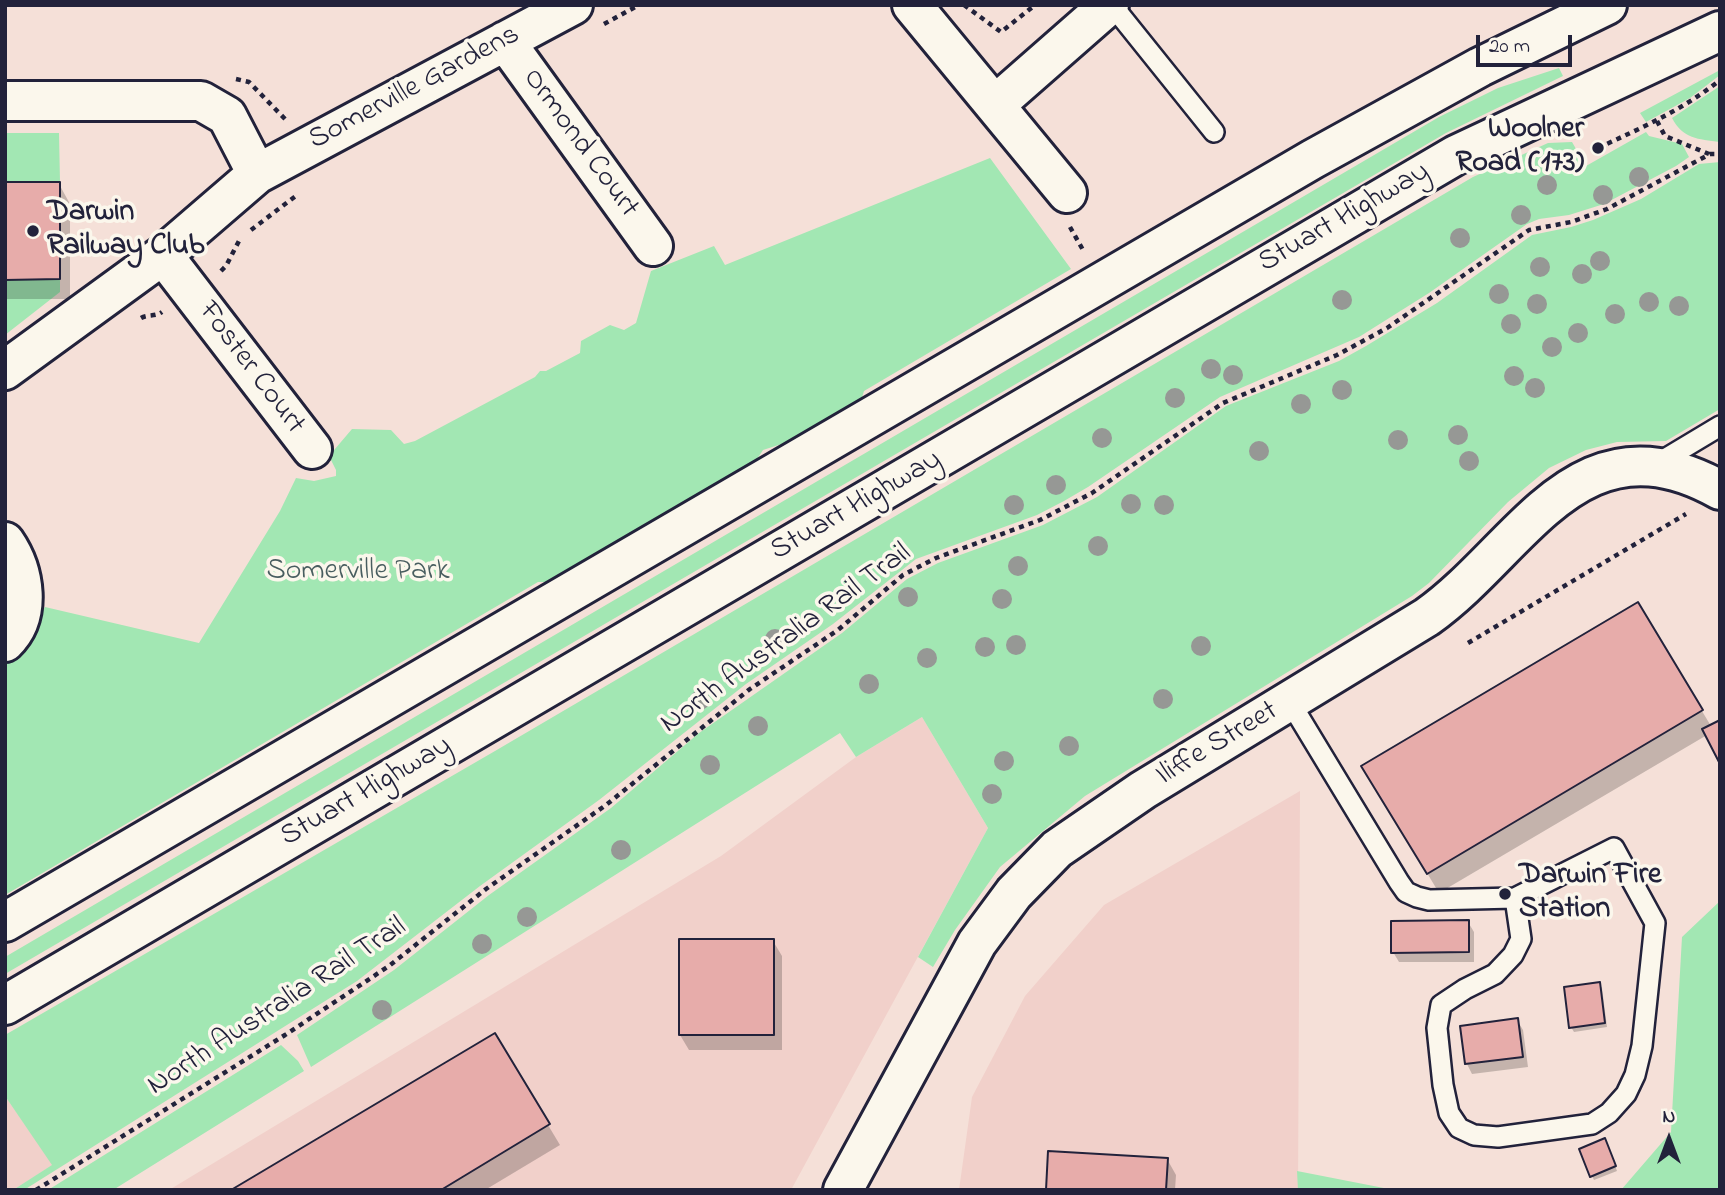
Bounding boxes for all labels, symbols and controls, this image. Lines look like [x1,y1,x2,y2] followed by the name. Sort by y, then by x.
[303,18,527,160] street label: Somerville Gardens
[1480,21,1576,65] scale bar
[1489,32,1530,62] text: 20 m
[513,62,645,226] street label: Ormond Court
[1456,113,1584,184] place label: Woolner Road (173)
[1590,140,1606,156] marker: Woolner Road (173)
[1253,156,1437,282] street label: Stuart Highway
[47,196,205,266] place label: Darwin Railway Club
[25,223,41,239] marker: Darwin Railway Club
[189,296,311,442] street label: Foster Court
[765,444,949,570] street label: Stuart Highway
[655,537,919,743] street label: North Australia Rail Trail
[266,555,450,591] park label: Somerville Park
[1151,695,1285,795] street label: Iliffe Street
[275,730,459,856] street label: Stuart Highway
[1519,859,1661,930] place label: Darwin Fire Station
[1497,886,1513,902] marker: Darwin Fire Station
[142,911,414,1105] street label: North Australia Rail Trail
[1634,1104,1704,1174] north arrow
[1663,1104,1675,1131] text: N

